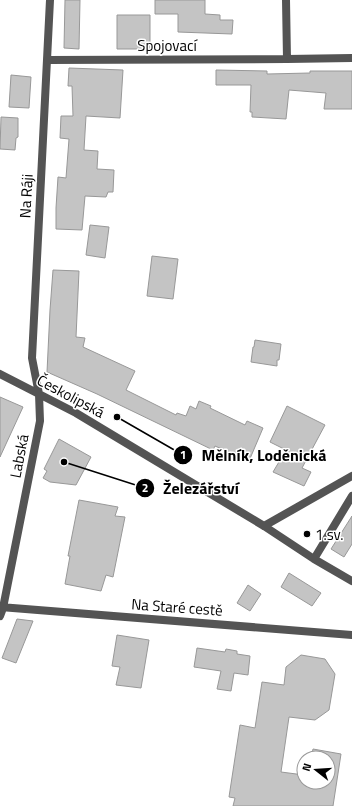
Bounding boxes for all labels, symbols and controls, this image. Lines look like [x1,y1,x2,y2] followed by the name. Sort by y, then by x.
[137,34,198,57] street label: Spojovací
[13,173,39,219] street label: Na Ráji
[33,369,109,424] street label: Českolipská
[3,432,35,480] street label: Labská
[173,441,334,469] callout: Mělník, Loděnická
[202,443,326,467] text: Mělník, Loděnická
[180,445,186,464] text: 1
[135,474,247,502] callout: Železářství
[163,476,241,500] text: Železářství
[142,478,148,497] text: 2
[315,523,343,546] place label: 1.sv.
[302,529,312,539] marker: 1.sv.
[131,592,223,622] street label: Na Staré cestě
[296,750,336,790] north arrow
[298,761,315,773] text: N

